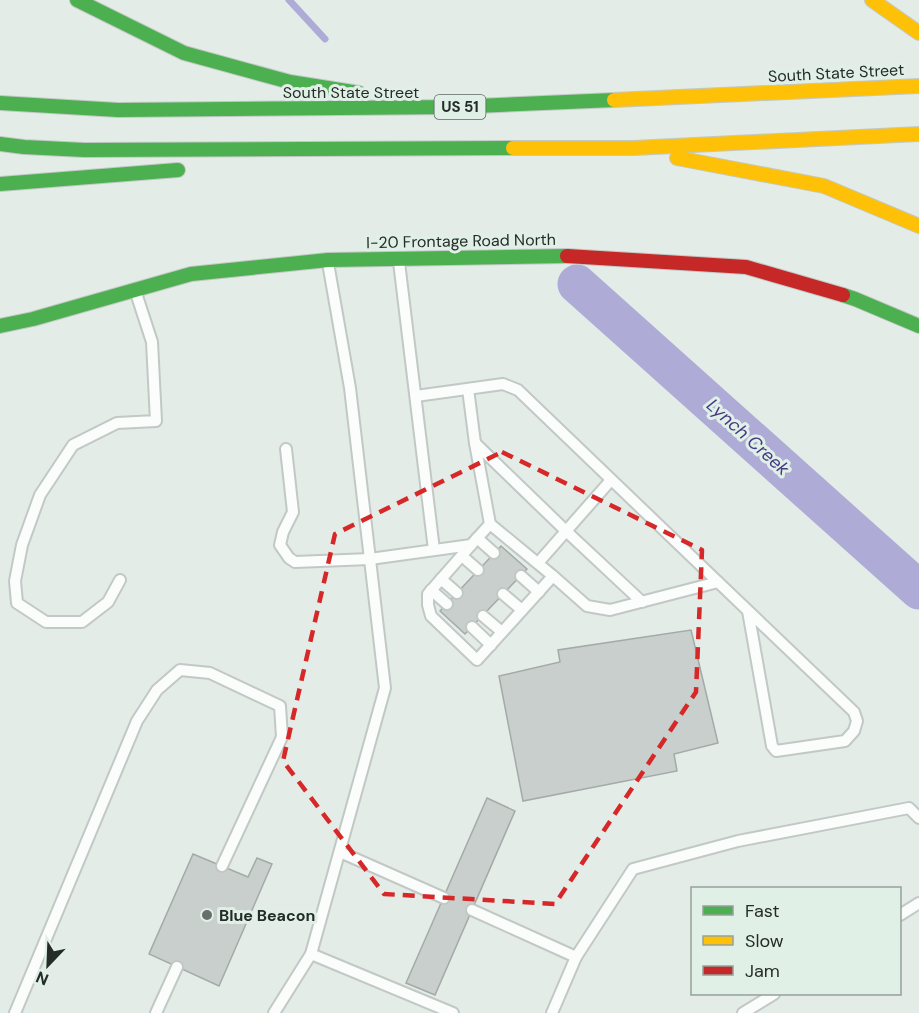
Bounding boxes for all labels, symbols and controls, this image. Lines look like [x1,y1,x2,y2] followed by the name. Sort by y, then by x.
[767,59,905,87] street label: South State Street
[283,82,419,103] street label: South State Street
[434,95,486,119] road number: US 51
[366,229,556,253] street label: I-20 Frontage Road North
[701,393,795,481] water label: Lynch Creek
[691,887,901,995] legend
[745,899,780,923] text: Fast
[219,905,315,926] place label: Blue Beacon
[200,908,214,922] marker: Blue Beacon
[745,929,784,953] text: Slow
[18,935,78,995] north arrow
[745,959,780,983] text: Jam
[33,966,52,990] text: N

